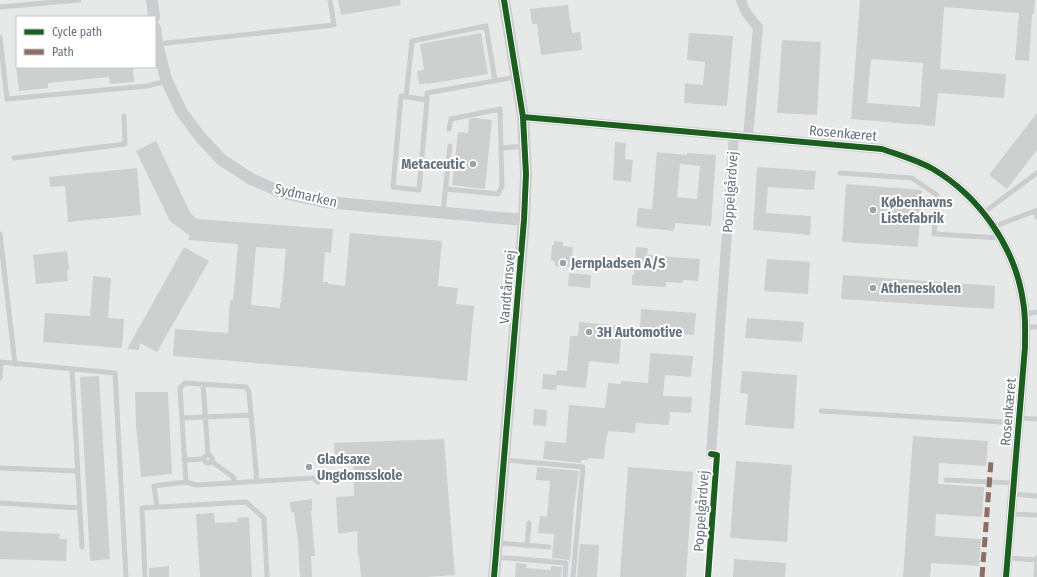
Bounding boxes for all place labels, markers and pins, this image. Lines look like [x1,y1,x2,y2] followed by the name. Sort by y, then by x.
[401,156,466,173] place label: Metaceutic
[468,159,478,169] marker: Metaceutic
[881,194,953,227] place label: Københavns Listefabrik
[868,205,878,215] marker: Københavns Listefabrik
[570,255,665,272] place label: Jernpladsen A/S
[558,258,568,268] marker: Jernpladsen A/S
[880,280,961,297] place label: Atheneskolen
[868,283,878,293] marker: Atheneskolen
[596,324,682,341] place label: 3H Automotive
[584,327,594,337] marker: 3H Automotive
[317,451,402,484] place label: Gladsaxe Ungdomsskole
[304,462,314,472] marker: Gladsaxe Ungdomsskole

